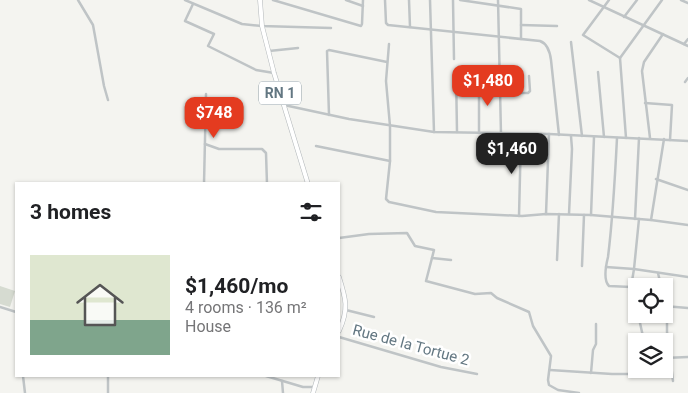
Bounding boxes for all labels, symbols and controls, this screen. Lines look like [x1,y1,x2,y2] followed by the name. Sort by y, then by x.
[447,64,529,107] pin: $1,480
[463,71,513,90] text: $1,480
[259,82,301,105] road number: RN 1
[184,96,244,139] pin: $748
[196,103,232,122] text: $748
[471,132,553,175] pin: $1,460
[487,139,537,158] text: $1,460
[297,198,325,226] icon: filters
[30,200,111,224] text: 3 homes
[185,274,288,298] text: $1,460/mo
[70,275,130,335] icon: home
[628,278,673,378] map controls
[628,278,673,323] button: locate
[185,298,307,317] text: 4 rooms · 136 m²
[185,317,231,336] text: House
[351,321,471,369] street label: Rue de la Tortue 2
[628,333,673,378] button: layers

